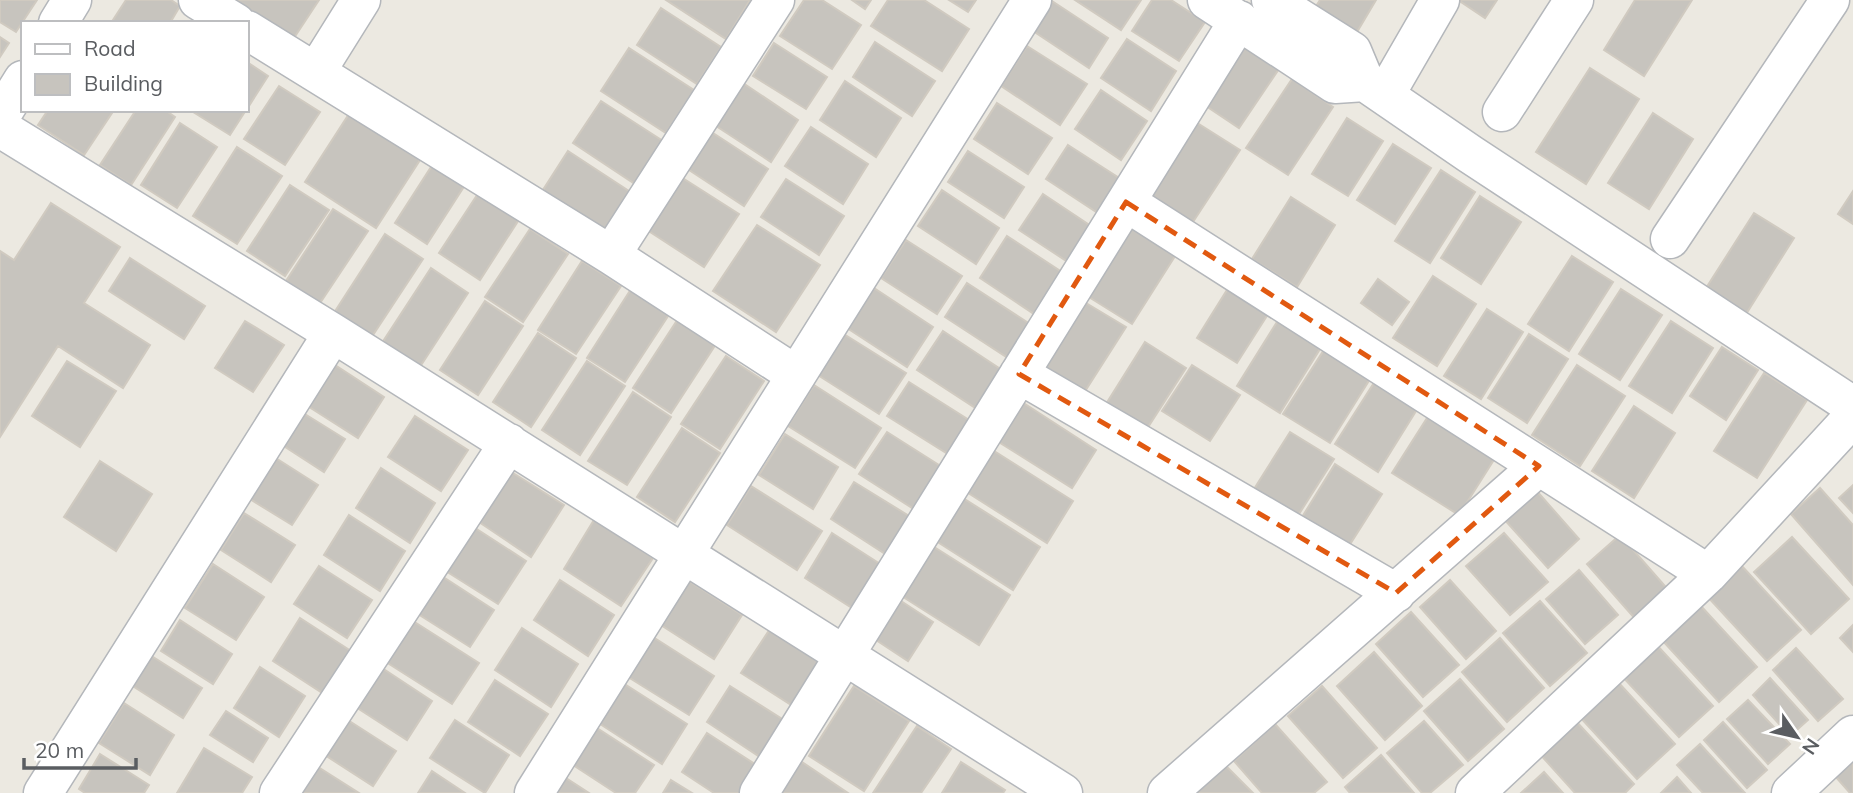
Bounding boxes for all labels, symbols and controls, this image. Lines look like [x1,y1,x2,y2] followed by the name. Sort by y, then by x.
[21,21,248,112] legend
[84,35,135,61] text: Road
[84,70,163,96] text: Building
[1762,702,1832,772] north arrow
[24,726,136,770] scale bar
[1797,734,1825,759] text: N
[35,737,84,763] text: 20 m

